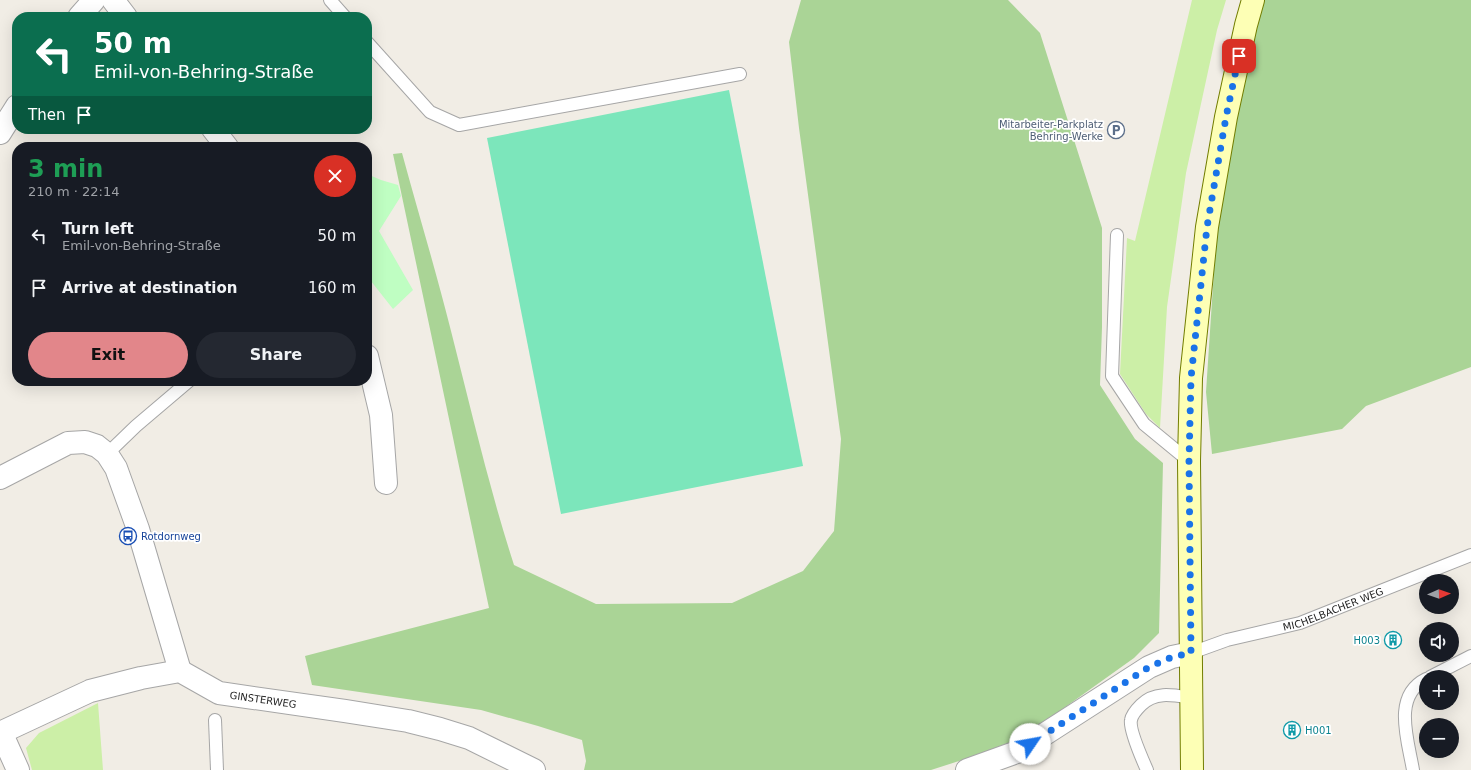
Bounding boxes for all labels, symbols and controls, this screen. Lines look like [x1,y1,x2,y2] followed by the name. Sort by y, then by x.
[94,27,172,60] text: 50 m
[28,28,80,80] icon: left
[1222,39,1256,73] pin
[1228,45,1250,67] icon: arrive
[94,61,314,82] text: Emil-von-Behring-Straße
[73,104,95,126] icon: arrive
[28,106,65,124] text: Then
[999,119,1103,142] place label: Mitarbeiter-Parkplatz Behring-Werke
[1106,120,1126,140] parking icon: Mitarbeiter-Parkplatz Behring-Werke
[28,155,103,183] text: 3 min
[314,155,356,197] button: close
[28,184,119,199] text: 210 m · 22:14
[62,220,134,238] text: Turn left
[28,225,50,247] icon: left
[318,227,356,245] text: 50 m
[62,238,221,253] text: Emil-von-Behring-Straße
[28,277,50,299] icon: arrive
[62,279,237,297] text: Arrive at destination
[308,279,356,297] text: 160 m
[28,332,188,378] button: Exit
[196,332,356,378] button: Share
[118,526,138,546] bus stop icon: Rotdornweg
[141,531,201,542] place label: Rotdornweg
[1419,574,1459,614] north arrow
[1419,574,1459,758] map controls
[1282,585,1385,632] street label: MICHELBACHER WEG
[1419,622,1459,662] button: sound
[1383,630,1403,650] building icon: H003
[1353,635,1380,646] place label: H003
[1419,670,1459,710] button: +
[229,689,297,710] street label: GINSTERWEG
[1419,718,1459,758] button: −
[1282,720,1302,740] building icon: H001
[1009,723,1051,765] position arrow
[1305,725,1332,736] place label: H001

